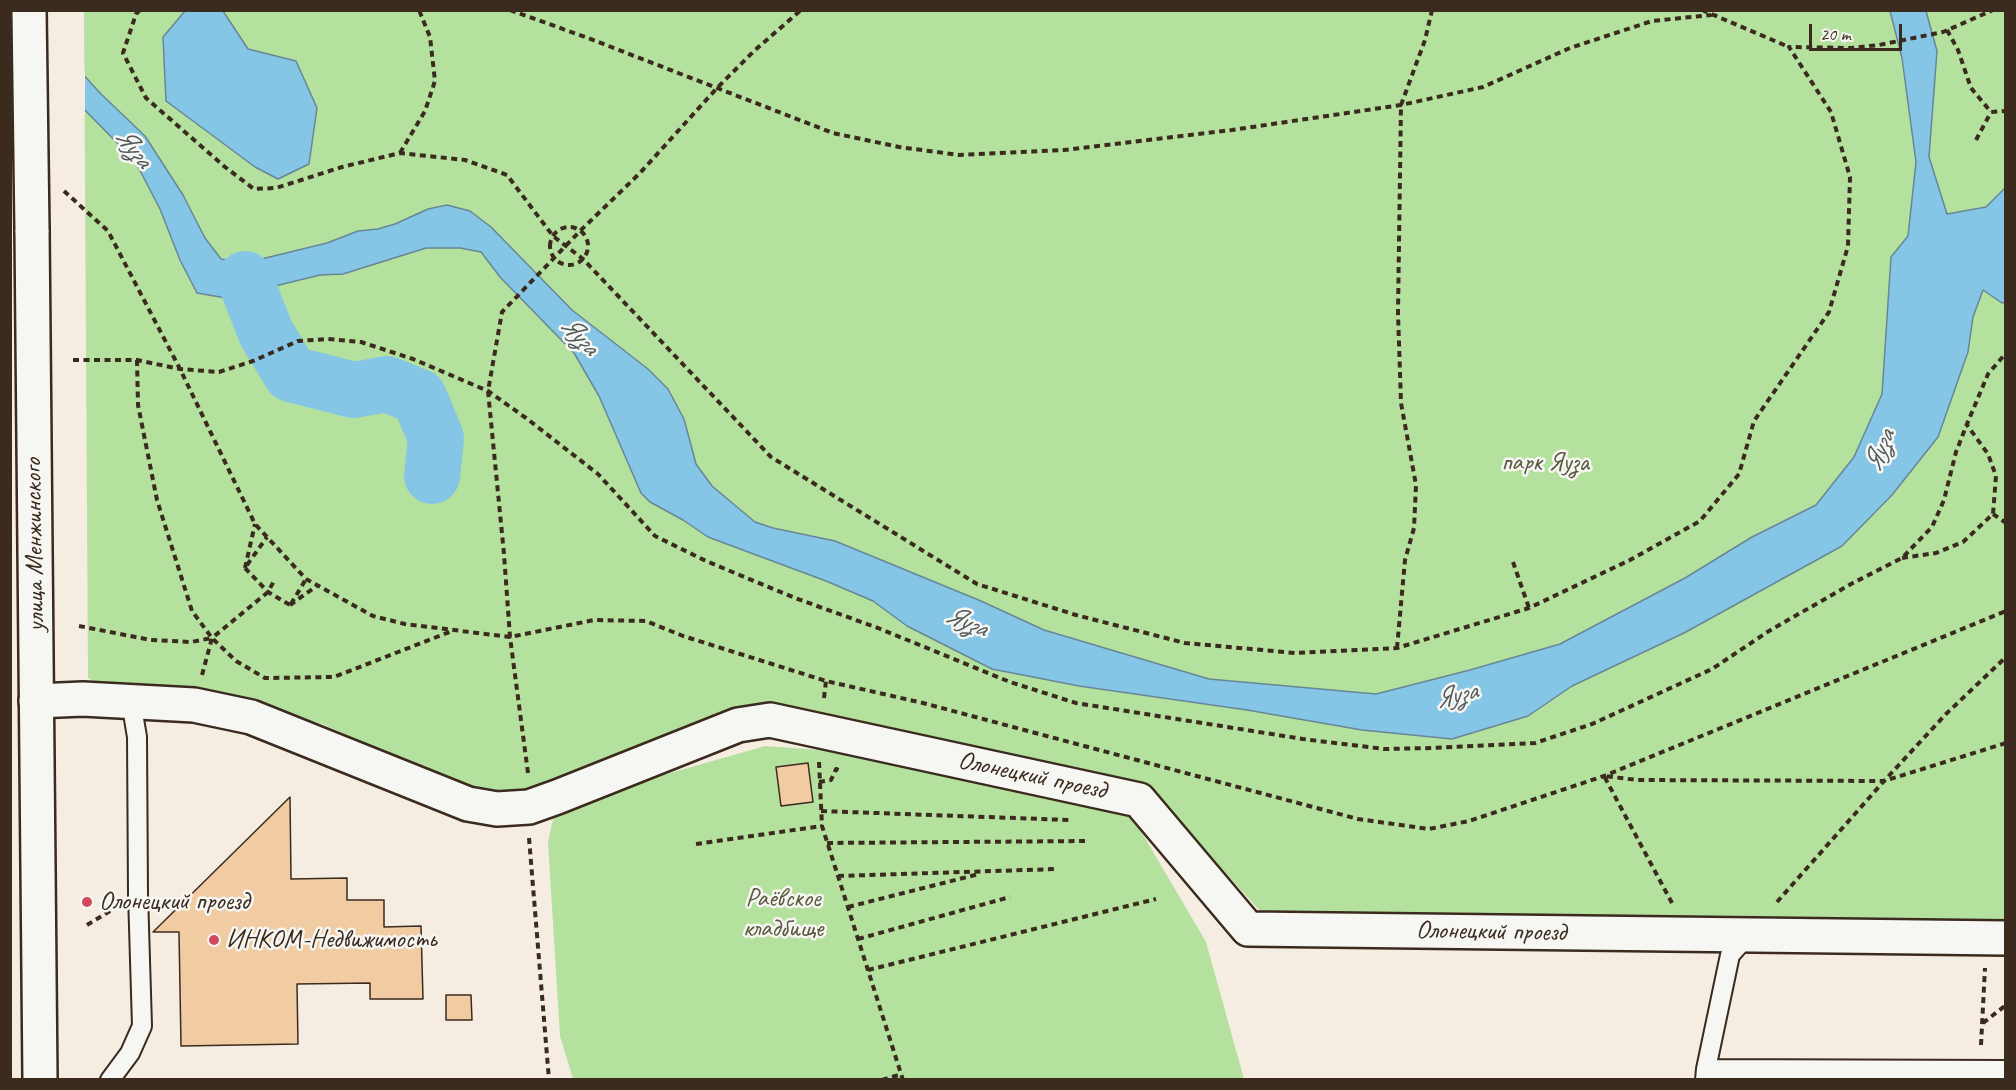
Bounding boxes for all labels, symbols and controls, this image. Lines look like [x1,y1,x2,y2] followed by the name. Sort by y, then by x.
[1812,12,1905,50] scale bar
[1820,23,1851,45] text: 20 m
[107,121,159,175] water label: Яуза
[553,310,605,362] water label: Яуза
[1857,425,1903,477] water label: Яуза
[1501,447,1589,479] park label: парк Яуза
[18,458,52,632] street label: улица Менжинского
[940,599,992,645] water label: Яуза
[1432,675,1480,717] water label: Яуза
[955,745,1109,807] street label: Олонецкий проезд
[743,883,823,945] park label: Раёвское кладбище
[99,886,249,918] place label: Олонецкий проезд
[80,895,94,909] marker: Олонецкий проезд
[1416,915,1566,949] street label: Олонецкий проезд
[226,924,437,956] place label: ИНКОМ-Недвижимость
[207,933,221,947] marker: ИНКОМ-Недвижимость

